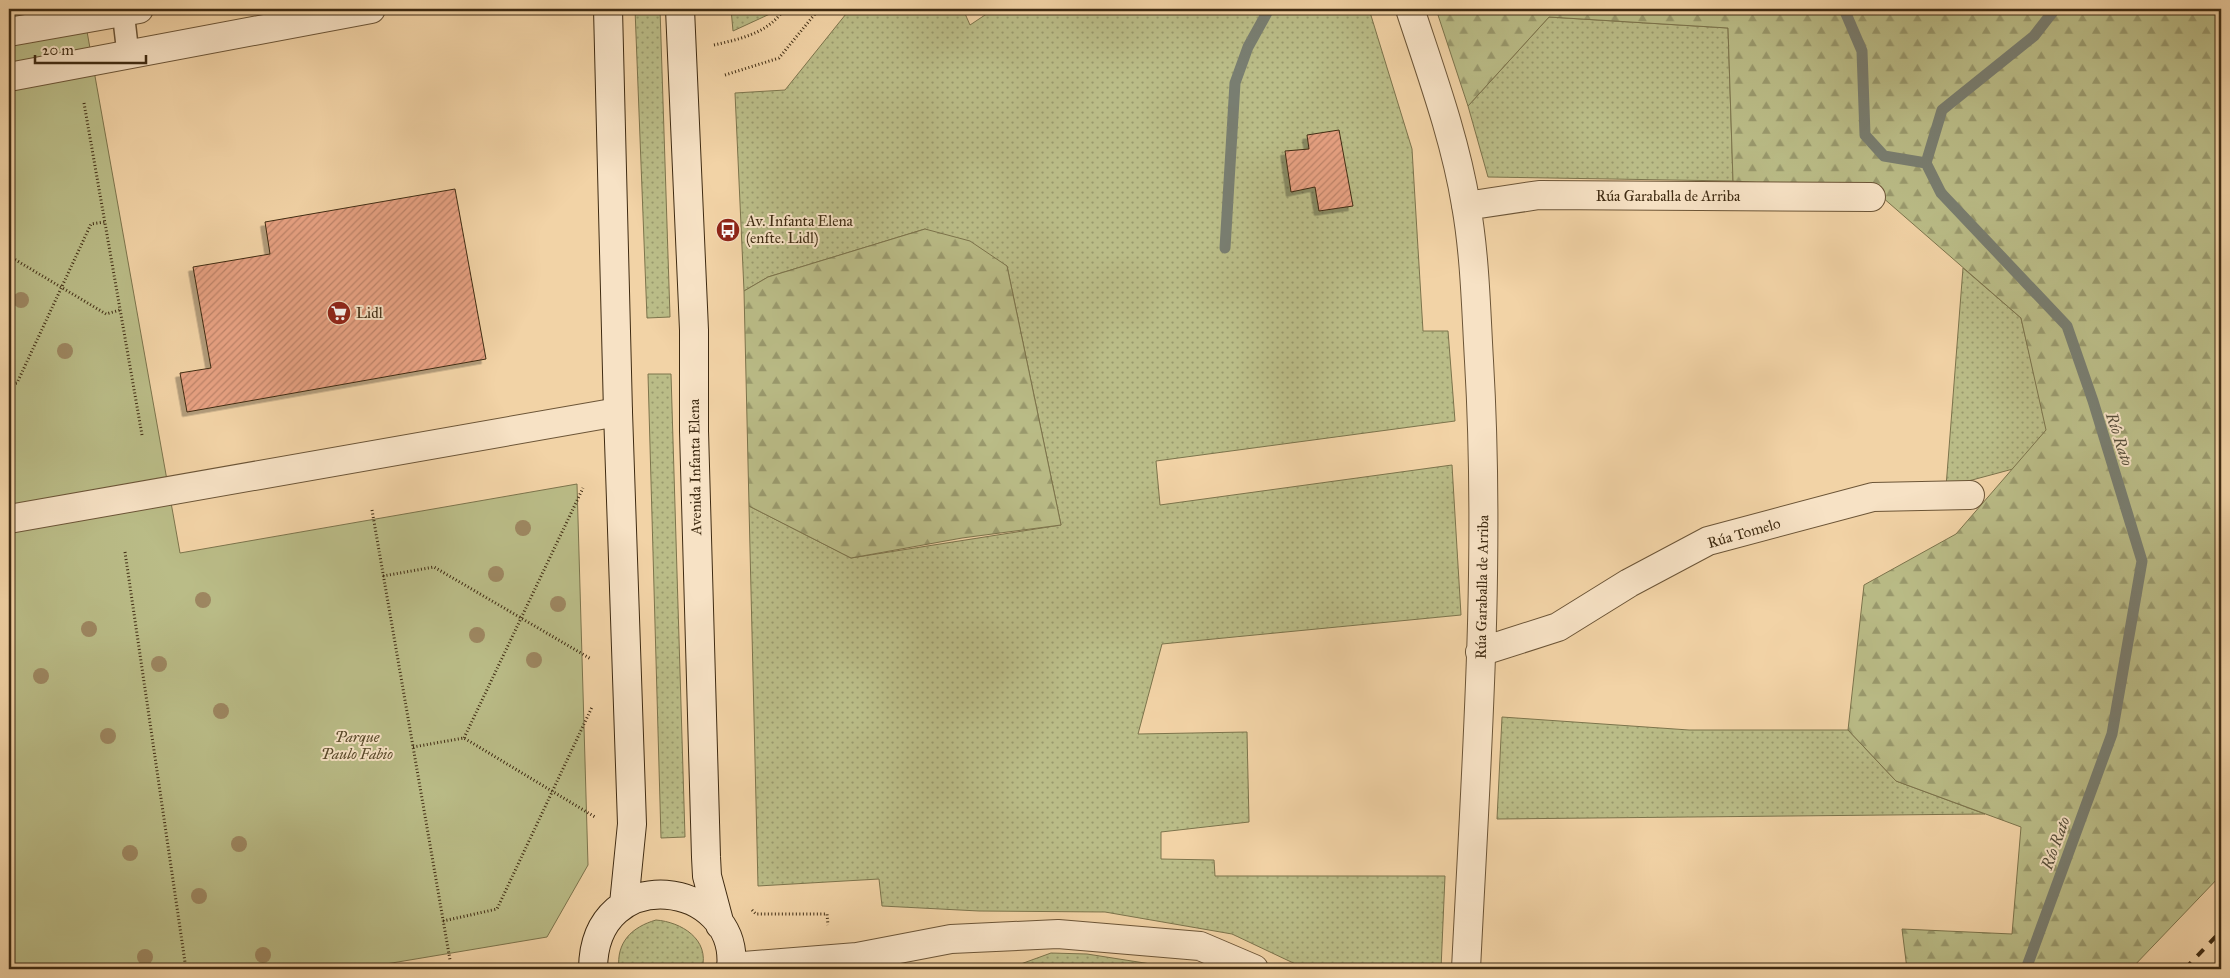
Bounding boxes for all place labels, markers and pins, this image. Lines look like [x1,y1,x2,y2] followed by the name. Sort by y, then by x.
[745,212,854,248] place label: Av. Infanta Elena (enfte. Lidl)
[715,217,741,243] bus stop icon: Av. Infanta Elena (enfte. Lidl)
[326,300,352,326] supermarket icon: Lidl
[356,304,384,322] place label: Lidl

